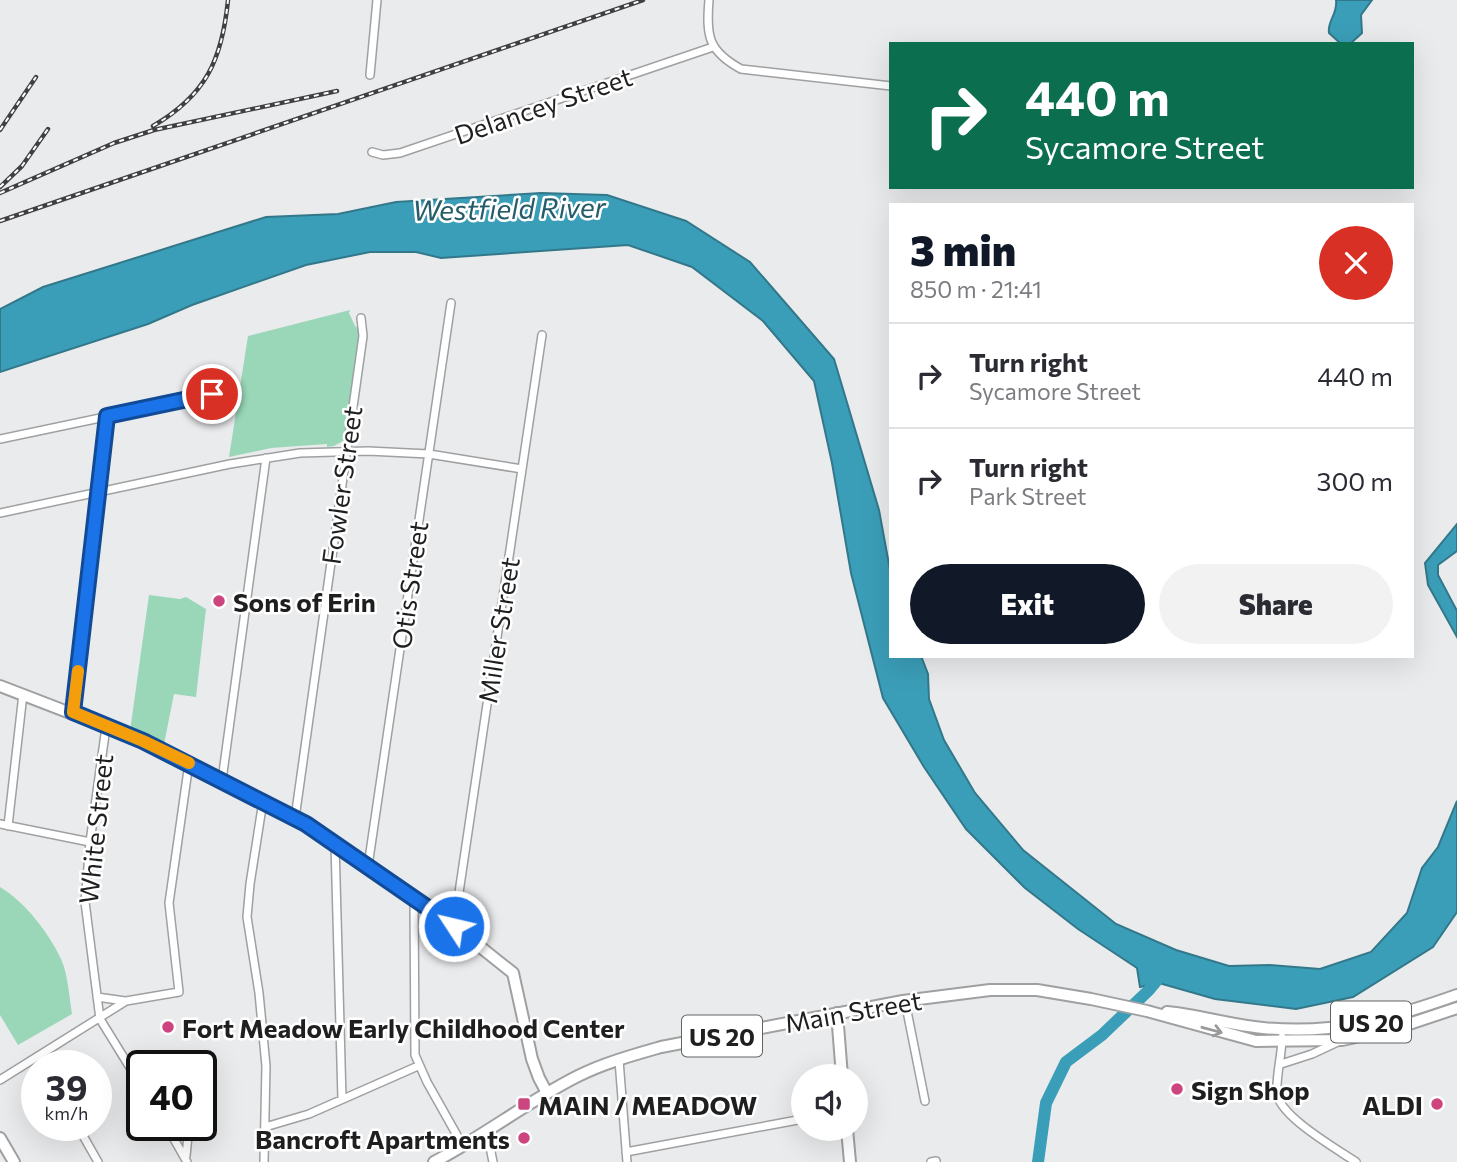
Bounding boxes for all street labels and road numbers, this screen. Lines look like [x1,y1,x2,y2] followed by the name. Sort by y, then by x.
[450,60,636,150] street label: Delancey Street
[315,404,367,566] street label: Fowler Street
[385,519,433,651] street label: Otis Street
[471,555,525,705] street label: Miller Street
[72,752,118,906] street label: White Street
[782,984,924,1038] street label: Main Street
[1331,1002,1411,1042] road number: US 20
[682,1016,762,1056] road number: US 20

